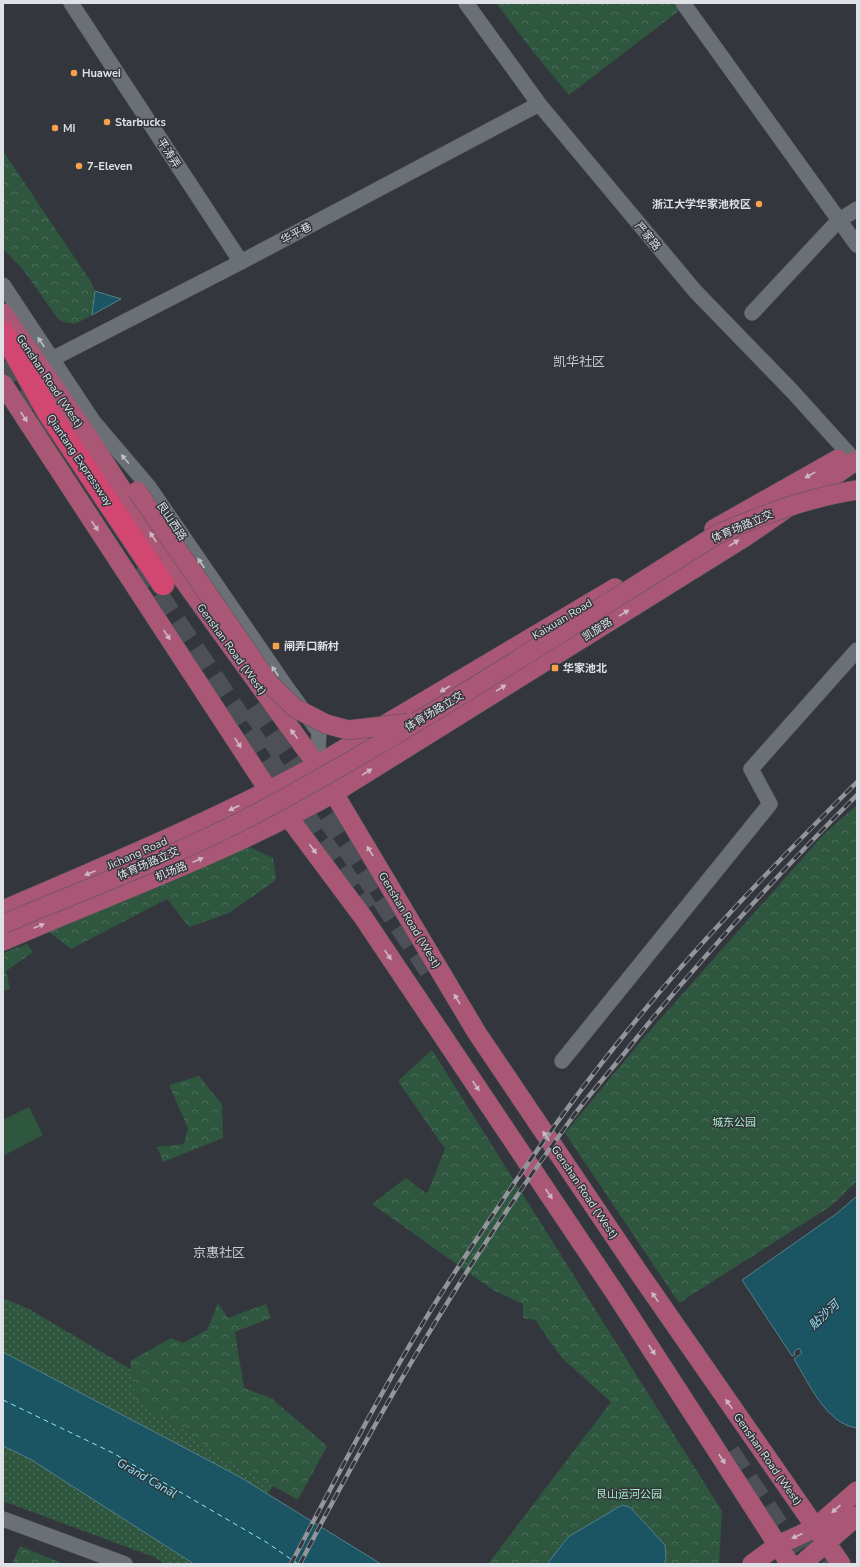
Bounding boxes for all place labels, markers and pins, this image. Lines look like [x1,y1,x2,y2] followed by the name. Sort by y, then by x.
[82,66,121,81] place label: Huawei
[69,68,79,78] marker: Huawei
[115,115,166,130] place label: Starbucks
[102,117,112,127] marker: Starbucks
[63,121,76,136] place label: Mi
[50,123,60,133] marker: Mi
[87,159,132,174] place label: 7-Eleven
[74,161,84,171] marker: 7-Eleven
[652,197,751,212] place label: 浙江大学华家池校区
[754,199,764,209] marker: 浙江大学华家池校区
[284,639,339,654] place label: 闸弄口新村
[271,641,281,651] marker: 闸弄口新村
[563,661,607,676] place label: 华家池北
[550,663,560,673] marker: 华家池北

